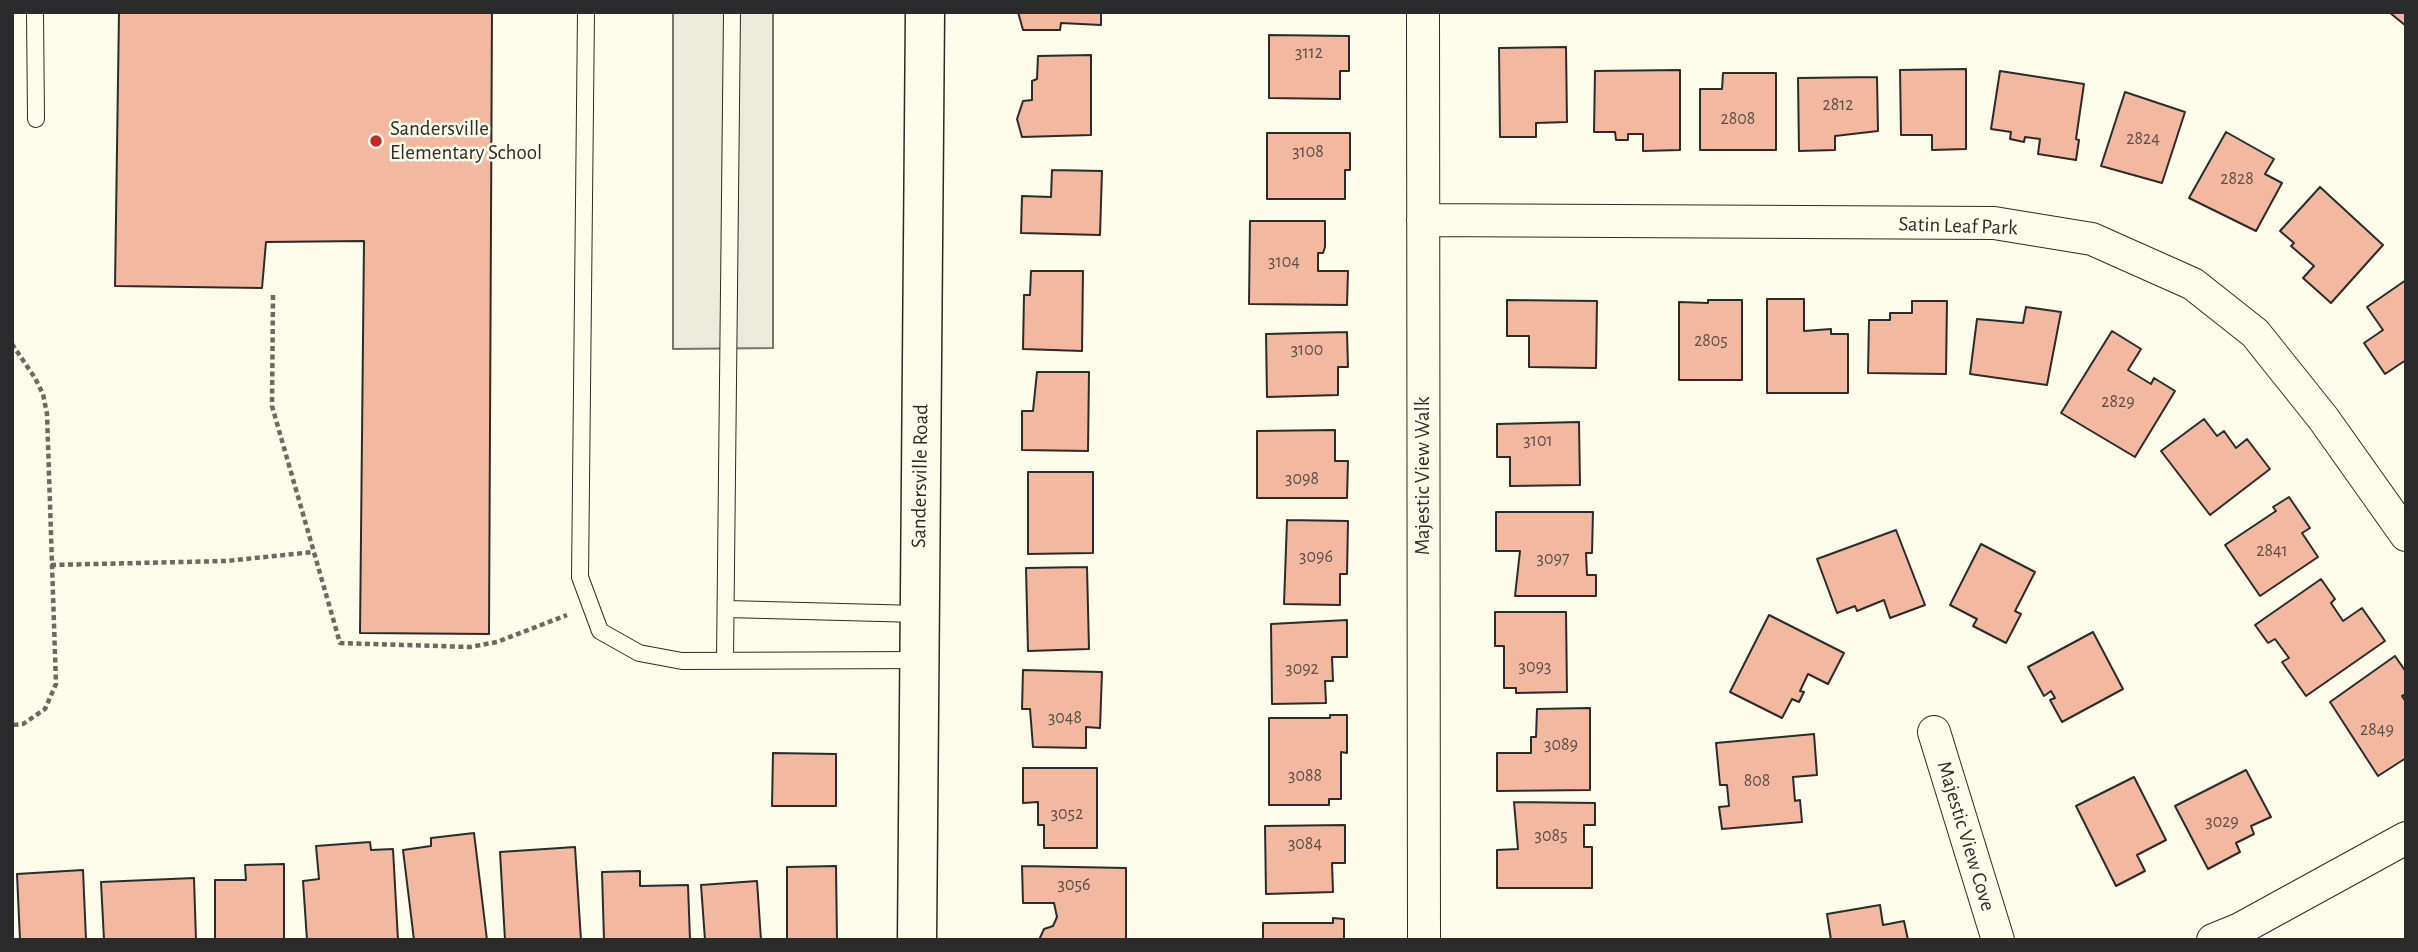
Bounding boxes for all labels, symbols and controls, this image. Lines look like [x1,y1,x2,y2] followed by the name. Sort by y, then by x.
[1295,42,1323,64] house number: 3112
[1822,94,1854,116] house number: 2812
[1721,108,1755,130] house number: 2808
[390,116,542,166] place label: Sandersville Elementary School
[2126,128,2160,150] house number: 2824
[368,133,384,149] marker: Sandersville Elementary School
[1292,141,1324,163] house number: 3108
[2220,168,2254,190] house number: 2828
[1898,211,2018,241] street label: Satin Leaf Park
[1268,251,1300,273] house number: 3104
[1694,330,1728,352] house number: 2805
[1291,339,1323,361] house number: 3100
[2101,391,2135,413] house number: 2829
[1410,397,1436,555] street label: Majestic View Walk
[906,404,934,548] street label: Sandersville Road
[1523,430,1553,452] house number: 3101
[1285,468,1319,490] house number: 3098
[2256,540,2288,562] house number: 2841
[1299,546,1333,568] house number: 3096
[1537,548,1569,570] house number: 3097
[1519,656,1551,678] house number: 3093
[1285,658,1319,680] house number: 3092
[1048,707,1082,729] house number: 3048
[2360,719,2394,741] house number: 2849
[1544,734,1578,756] house number: 3089
[1931,758,2001,914] street label: Majestic View Cove
[1288,765,1322,787] house number: 3088
[1744,770,1770,792] house number: 808
[1051,803,1083,825] house number: 3052
[2205,811,2239,833] house number: 3029
[1535,825,1567,847] house number: 3085
[1288,833,1322,855] house number: 3084
[1058,874,1090,896] house number: 3056

